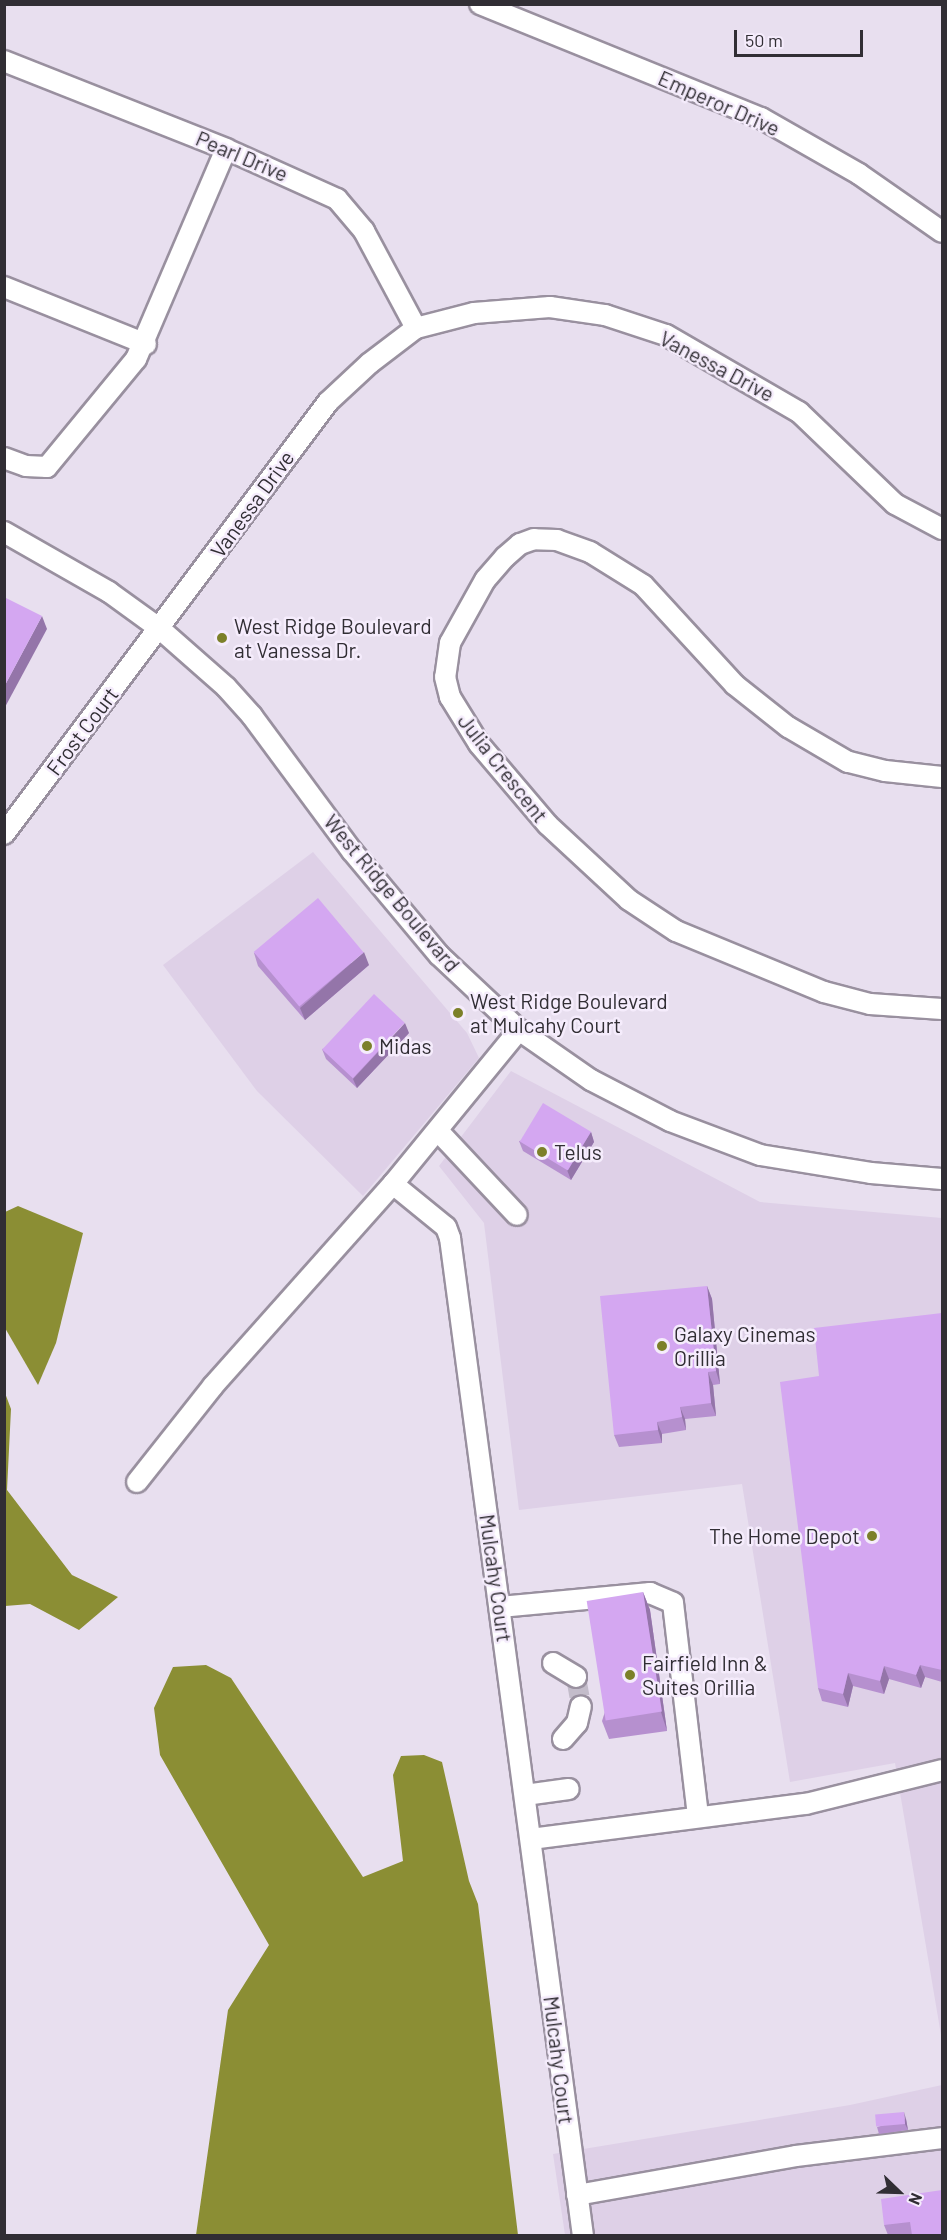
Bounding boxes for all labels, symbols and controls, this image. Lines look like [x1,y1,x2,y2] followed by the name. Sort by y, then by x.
[737,18,866,56] scale bar
[745,29,783,51] text: 50 m
[654,65,784,141] street label: Emperor Drive
[192,125,292,187] street label: Pearl Drive
[656,325,778,407] street label: Vanessa Drive
[205,446,299,562] street label: Vanessa Drive
[234,613,432,663] place label: West Ridge Boulevard at Vanessa Dr.
[215,631,229,645] marker: West Ridge Boulevard at Vanessa Dr.
[41,682,123,780] street label: Frost Court
[453,709,553,827] street label: Julia Crescent
[319,809,465,977] street label: West Ridge Boulevard
[470,988,668,1038] place label: West Ridge Boulevard at Mulcahy Court
[451,1006,465,1020] marker: West Ridge Boulevard at Mulcahy Court
[379,1033,432,1059] place label: Midas
[360,1039,374,1053] marker: Midas
[554,1139,602,1165] place label: Telus
[535,1145,549,1159] marker: Telus
[674,1321,816,1371] place label: Galaxy Cinemas Orillia
[655,1339,669,1353] marker: Galaxy Cinemas Orillia
[475,1512,517,1644] street label: Mulcahy Court
[709,1523,860,1549] place label: The Home Depot
[865,1529,879,1543] marker: The Home Depot
[642,1650,768,1700] place label: Fairfield Inn & Suites Orillia
[623,1668,637,1682] marker: Fairfield Inn & Suites Orillia
[539,1995,579,2125] street label: Mulcahy Court
[869,2162,929,2222] north arrow
[905,2191,927,2208] text: N

